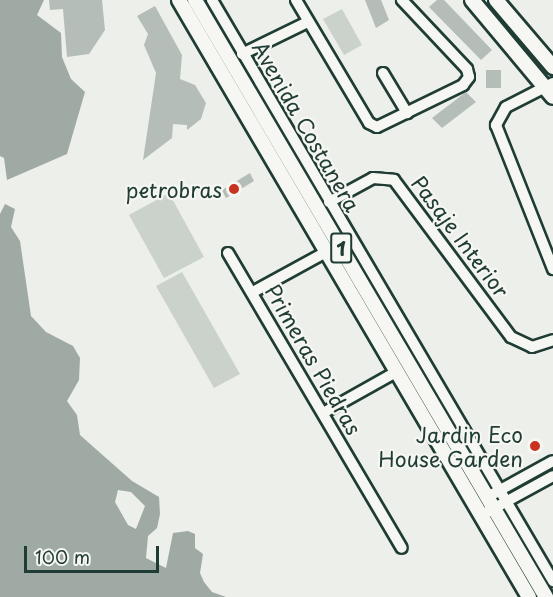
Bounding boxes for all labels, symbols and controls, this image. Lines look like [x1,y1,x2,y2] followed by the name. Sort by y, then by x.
[248,36,366,216] street label: Avenida Costanera
[407,170,515,302] street label: Pasaje Interior
[125,176,222,202] place label: petrobras
[227,182,241,196] marker: petrobras
[329,231,353,265] road number: 1
[261,279,367,439] street label: Primeras Piedras
[380,421,523,471] place label: Jardin Eco House Garden
[528,439,542,453] marker: Jardin Eco House Garden
[27,534,162,572] scale bar
[35,543,90,570] text: 100 m

